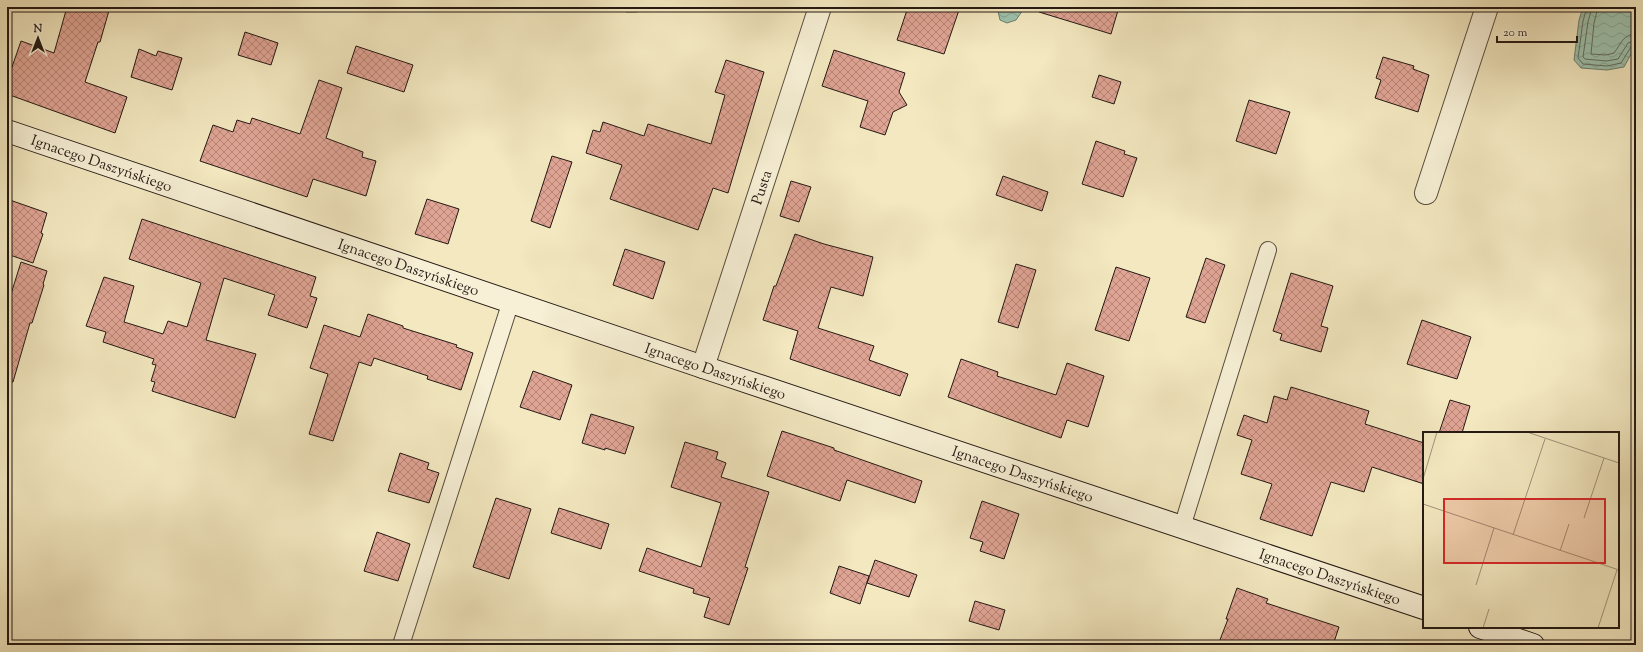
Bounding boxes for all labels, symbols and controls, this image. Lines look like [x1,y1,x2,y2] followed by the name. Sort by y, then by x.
[18,18,58,58] north arrow
[1497,18,1577,44] scale bar
[33,21,43,37] text: N
[1503,24,1528,42] text: 20 m
[28,131,175,198] street label: Ignacego Daszyńskiego
[747,168,778,208] street label: Pusta
[335,235,481,302] street label: Ignacego Daszyńskiego
[642,339,788,406] street label: Ignacego Daszyńskiego
[1423,432,1619,628] inset map
[949,442,1096,509] street label: Ignacego Daszyńskiego
[1256,545,1403,611] street label: Ignacego Daszyńskiego

